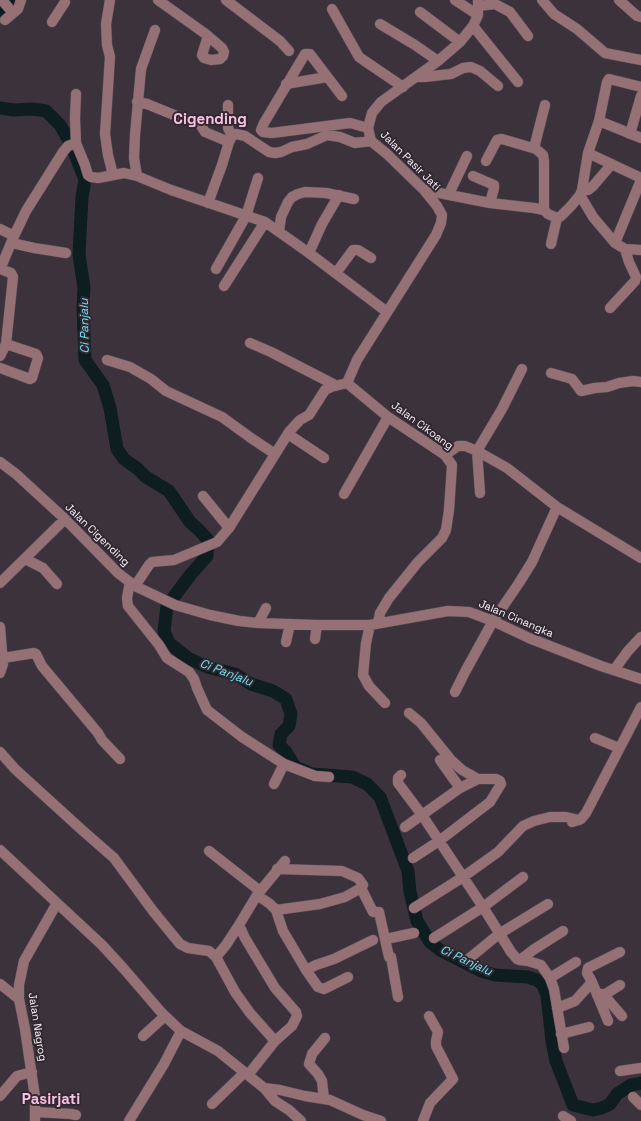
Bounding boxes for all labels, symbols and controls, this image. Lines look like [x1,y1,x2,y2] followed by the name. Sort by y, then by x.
[173,111,247,129] district label: Cigending
[377,128,443,194] street label: Jalan Pasir Jati
[77,298,93,354] water label: Ci Panjalu
[388,399,456,453] street label: Jalan Cikoang
[62,501,132,569] street label: Jalan Cigending
[477,597,555,641] street label: Jalan Cinangka
[198,656,254,690] water label: Ci Panjalu
[438,943,494,979] water label: Ci Panjalu
[25,992,49,1062] street label: Jalan Nagrog
[22,1091,80,1109] district label: Pasirjati

